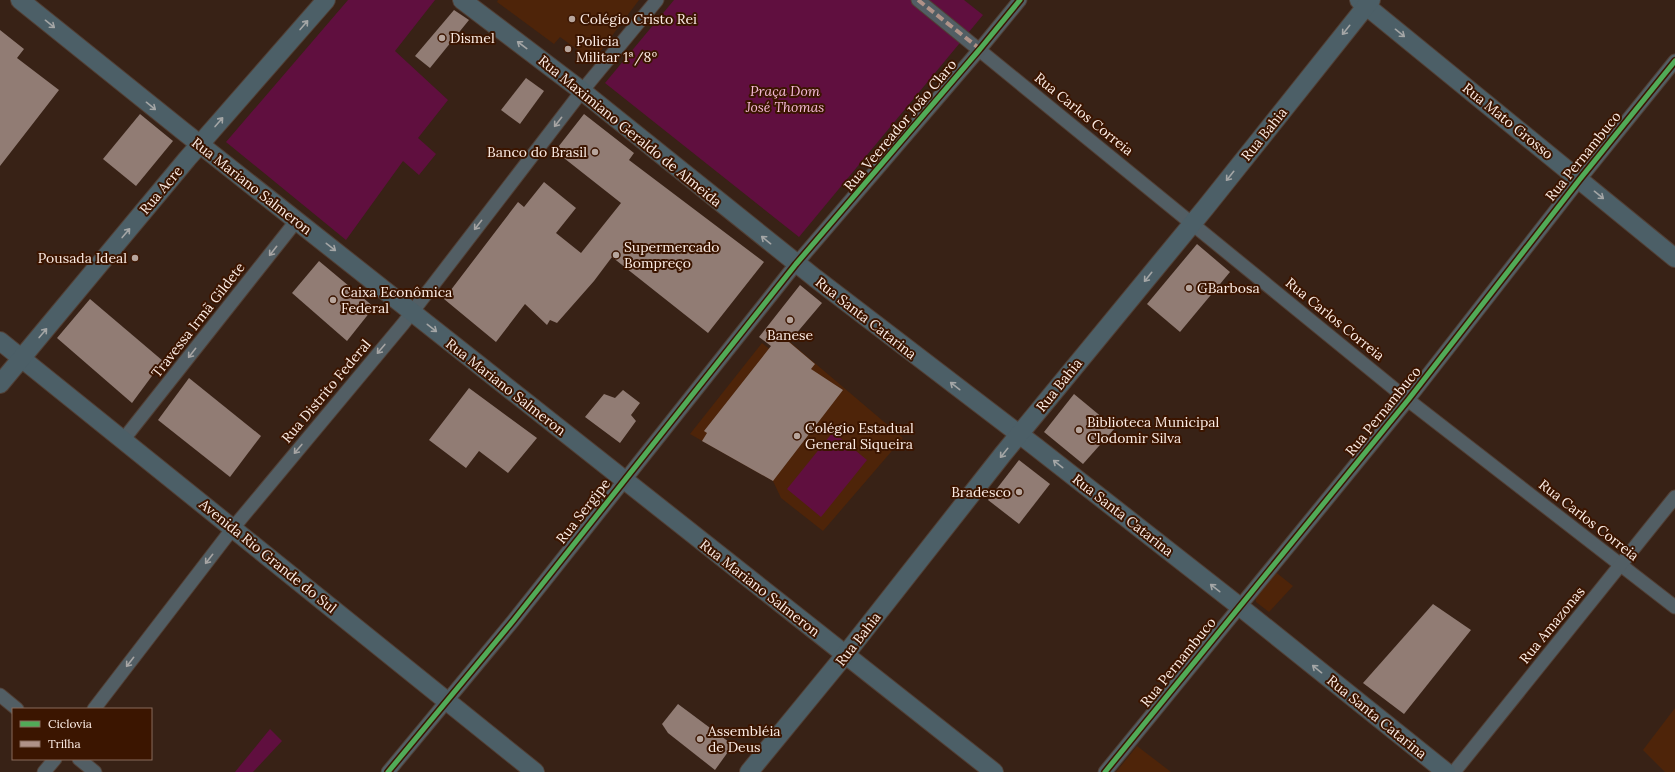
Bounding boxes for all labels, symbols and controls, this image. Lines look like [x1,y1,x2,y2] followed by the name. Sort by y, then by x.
[580,10,697,28] place label: Colégio Cristo Rei
[567,14,577,24] marker: Colégio Cristo Rei
[45,20,56,29] one-way arrow
[299,20,308,30] one-way arrow
[1342,25,1351,36] one-way arrow
[450,29,495,47] place label: Dismel
[1395,29,1406,38] one-way arrow
[576,32,657,66] place label: Policia Militar 1ª/8º
[437,33,447,43] marker: Dismel
[516,41,527,50] one-way arrow
[563,44,573,54] marker: Policia Militar 1ª/8º
[535,51,725,211] street label: Rua Maximiano Geraldo de Almeida
[840,56,960,194] street label: Rua Veereador João Claro
[1031,69,1137,159] street label: Rua Carlos Correia
[1459,79,1557,163] street label: Rua Mato Grosso
[745,82,824,116] park label: Praça Dom José Thomas
[146,102,157,110] one-way arrow
[1237,104,1291,164] street label: Rua Bahia
[1541,107,1625,205] street label: Rua Pernambuco
[214,117,223,128] one-way arrow
[554,117,563,128] one-way arrow
[188,134,316,239] street label: Rua Mariano Salmeron
[487,143,587,161] place label: Banco do Brasil
[590,147,600,157] marker: Banco do Brasil
[136,162,187,218] street label: Rua Acre
[1226,170,1235,181] one-way arrow
[1593,190,1604,199] one-way arrow
[474,219,483,230] one-way arrow
[121,227,130,238] one-way arrow
[760,235,771,244] one-way arrow
[624,238,720,272] place label: Supermercado Bompreço
[325,243,336,251] one-way arrow
[269,246,277,257] one-way arrow
[38,249,127,267] place label: Pousada Ideal
[611,250,621,260] marker: Supermercado Bompreço
[130,253,140,263] marker: Pousada Ideal
[147,258,249,381] street label: Travessa Irmã Gildete
[1144,271,1153,282] one-way arrow
[812,273,920,363] street label: Rua Santa Catarina
[1282,274,1388,364] street label: Rua Carlos Correia
[1197,279,1260,297] place label: GBarbosa
[341,283,452,317] place label: Caixa Econômica Federal
[1184,283,1194,293] marker: GBarbosa
[328,295,338,305] marker: Caixa Econômica Federal
[785,315,795,325] marker: Banese
[427,324,438,332] one-way arrow
[767,326,813,344] place label: Banese
[38,327,47,338] one-way arrow
[277,335,375,446] street label: Rua Distrito Federal
[442,335,570,440] street label: Rua Mariano Salmeron
[377,344,386,355] one-way arrow
[188,347,197,358] one-way arrow
[1032,355,1086,415] street label: Rua Bahia
[1341,362,1425,460] street label: Rua Pernambuco
[949,381,960,390] one-way arrow
[1087,413,1219,447] place label: Biblioteca Municipal Clodomir Silva
[805,419,914,453] place label: Colégio Estadual General Siqueira
[1074,425,1084,435] marker: Biblioteca Municipal Clodomir Silva
[792,431,802,441] marker: Colégio Estadual General Siqueira
[294,444,303,455] one-way arrow
[999,447,1008,458] one-way arrow
[1053,460,1064,468] one-way arrow
[1069,470,1177,560] street label: Rua Santa Catarina
[552,475,614,547] street label: Rua Sergipe
[1535,475,1643,565] street label: Rua Carlos Correia
[951,483,1011,501] place label: Bradesco
[1014,487,1024,497] marker: Bradesco
[195,494,340,617] street label: Avenida Rio Grande do Sul
[696,536,824,641] street label: Rua Mariano Salmeron
[205,553,213,564] one-way arrow
[1515,583,1589,667] street label: Rua Amazonas
[1210,584,1221,592] one-way arrow
[831,608,885,670] street label: Rua Bahia
[1136,613,1220,711] street label: Rua Pernambuco
[126,656,134,667] one-way arrow
[1311,665,1322,673] one-way arrow
[1323,671,1431,763] street label: Rua Santa Catarina
[12,708,152,760] legend
[48,716,92,731] text: Ciclovia
[707,722,781,756] place label: Assembléia de Deus
[695,734,705,744] marker: Assembléia de Deus
[48,736,81,751] text: Trilha

